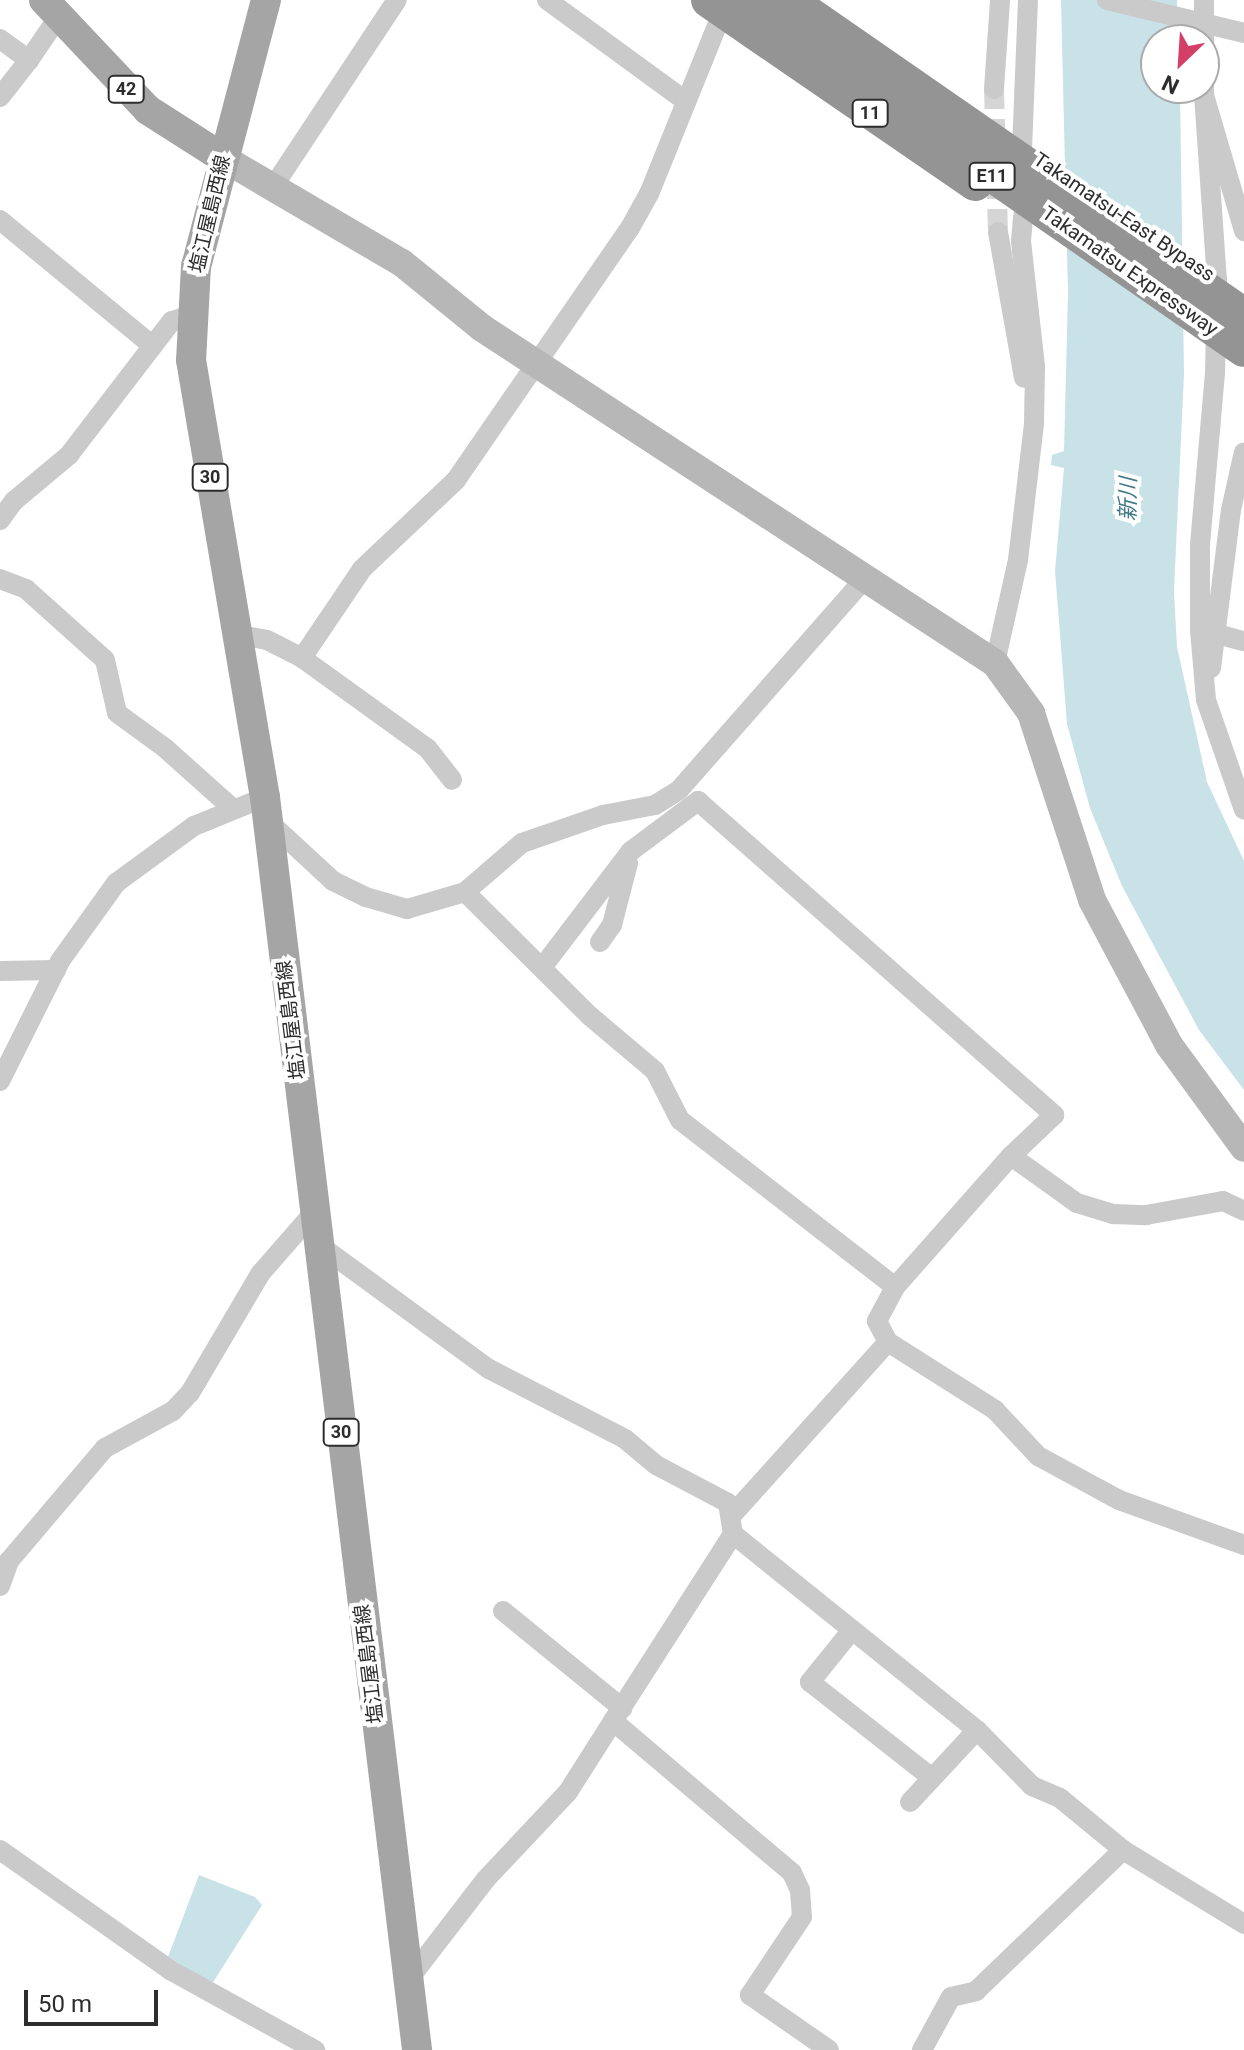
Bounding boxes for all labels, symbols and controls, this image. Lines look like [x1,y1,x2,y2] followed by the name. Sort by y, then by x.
[1140,24,1220,104] north arrow
[1158,70,1183,99] text: N
[106,75,146,103] road number: 42
[850,99,890,127] road number: 11
[1029,147,1219,287] street label: Takamatsu-East Bypass
[185,153,235,275] street label: 塩江屋島西線
[968,162,1016,190] road number: E11
[1037,201,1223,341] street label: Takamatsu Expressway
[190,463,230,491] road number: 30
[1114,477,1142,521] water label: 新川
[272,959,310,1081] street label: 塩江屋島西線
[321,1418,361,1446] road number: 30
[350,1603,388,1725] street label: 塩江屋島西線
[28,1974,162,2024] scale bar
[38,1990,92,2018] text: 50 m

